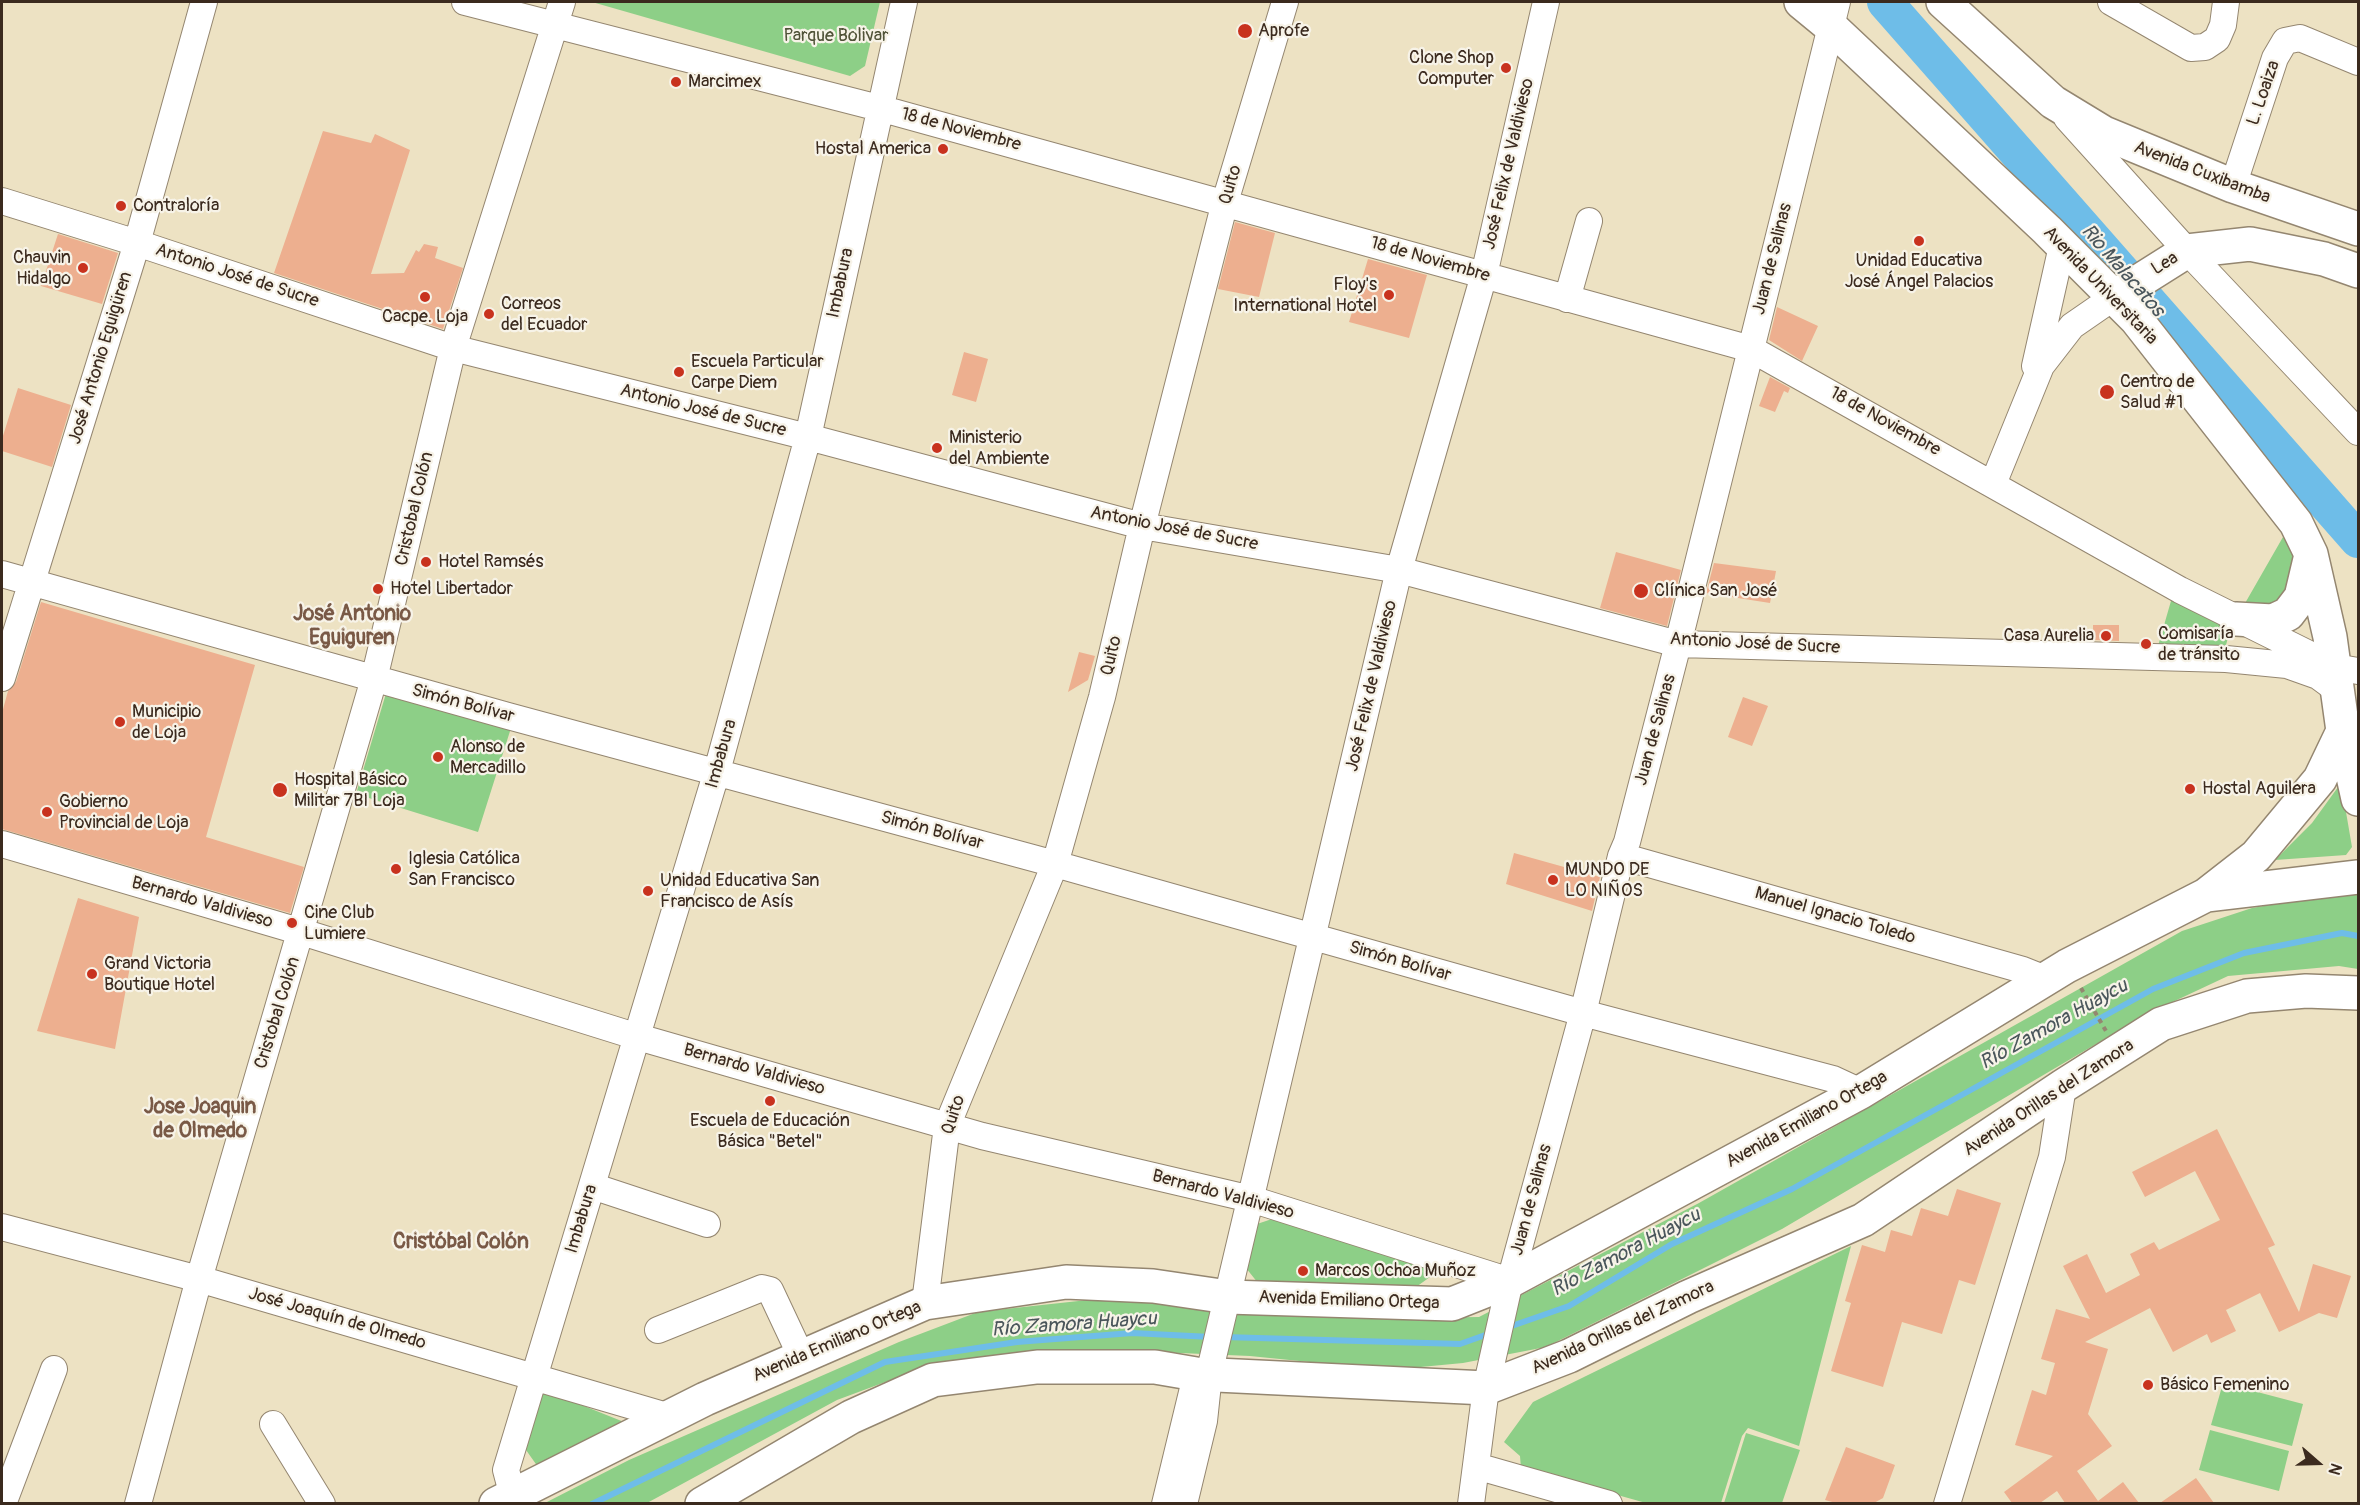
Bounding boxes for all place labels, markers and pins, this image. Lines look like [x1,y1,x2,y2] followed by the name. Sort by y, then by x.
[1258,20,1309,42] place label: Aprofe
[1236,22,1254,40] marker: Aprofe
[1409,47,1494,90] place label: Clone Shop Computer
[1499,61,1513,75] marker: Clone Shop Computer
[688,71,762,93] place label: Marcimex
[669,75,683,89] marker: Marcimex
[815,138,931,160] place label: Hostal America
[936,142,950,156] marker: Hostal America
[133,195,219,217] place label: Contraloría
[114,199,128,213] marker: Contraloría
[1912,234,1926,248] marker: Unidad Educativa José Ángel Palacios
[13,247,71,290] place label: Chauvin Hidalgo
[1845,250,1993,292] place label: Unidad Educativa José Ángel Palacios
[76,261,90,275] marker: Chauvin Hidalgo
[1233,274,1377,316] place label: Floy's International Hotel
[1382,288,1396,302] marker: Floy's International Hotel
[418,290,432,304] marker: Cacpe. Loja
[501,293,588,336] place label: Correos del Ecuador
[382,306,468,328] place label: Cacpe. Loja
[482,307,496,321] marker: Correos del Ecuador
[691,351,824,394] place label: Escuela Particular Carpe Diem
[672,365,686,379] marker: Escuela Particular Carpe Diem
[2120,371,2194,413] place label: Centro de Salud #1
[2098,383,2116,401] marker: Centro de Salud #1
[949,427,1049,470] place label: Ministerio del Ambiente
[930,441,944,455] marker: Ministerio del Ambiente
[438,551,544,573] place label: Hotel Ramsés
[419,555,433,569] marker: Hotel Ramsés
[390,578,513,600] place label: Hotel Libertador
[1654,580,1778,602] place label: Clínica San José
[371,582,385,596] marker: Hotel Libertador
[1632,582,1650,600] marker: Clínica San José
[2158,623,2240,666] place label: Comisaría de tránsito
[2003,625,2094,647] place label: Casa Aurelia
[2099,629,2113,643] marker: Casa Aurelia
[2139,637,2153,651] marker: Comisaría de tránsito
[132,701,201,744] place label: Municipio de Loja
[113,715,127,729] marker: Municipio de Loja
[450,736,526,778] place label: Alonso de Mercadillo
[431,750,445,764] marker: Alonso de Mercadillo
[294,769,407,812] place label: Hospital Básico Militar 7BI Loja
[2202,778,2316,800] place label: Hostal Aguilera
[271,781,289,799] marker: Hospital Básico Militar 7BI Loja
[2183,782,2197,796] marker: Hostal Aguilera
[59,791,189,834] place label: Gobierno Provincial de Loja
[40,805,54,819] marker: Gobierno Provincial de Loja
[408,848,520,890] place label: Iglesia Católica San Francisco
[1565,859,1649,902] place label: MUNDO DE LO NIÑOS
[389,862,403,876] marker: Iglesia Católica San Francisco
[660,870,819,912] place label: Unidad Educativa San Francisco de Asís
[1546,873,1560,887] marker: MUNDO DE LO NIÑOS
[641,884,655,898] marker: Unidad Educativa San Francisco de Asís
[304,902,374,944] place label: Cine Club Lumiere
[285,916,299,930] marker: Cine Club Lumiere
[104,953,215,996] place label: Grand Victoria Boutique Hotel
[85,967,99,981] marker: Grand Victoria Boutique Hotel
[763,1094,777,1108] marker: Escuela de Educación Básica "Betel"
[690,1110,850,1152] place label: Escuela de Educación Básica "Betel"
[1315,1260,1476,1282] place label: Marcos Ochoa Muñoz
[1296,1264,1310,1278] marker: Marcos Ochoa Muñoz
[2160,1374,2289,1396] place label: Básico Femenino
[2141,1378,2155,1392] marker: Básico Femenino

